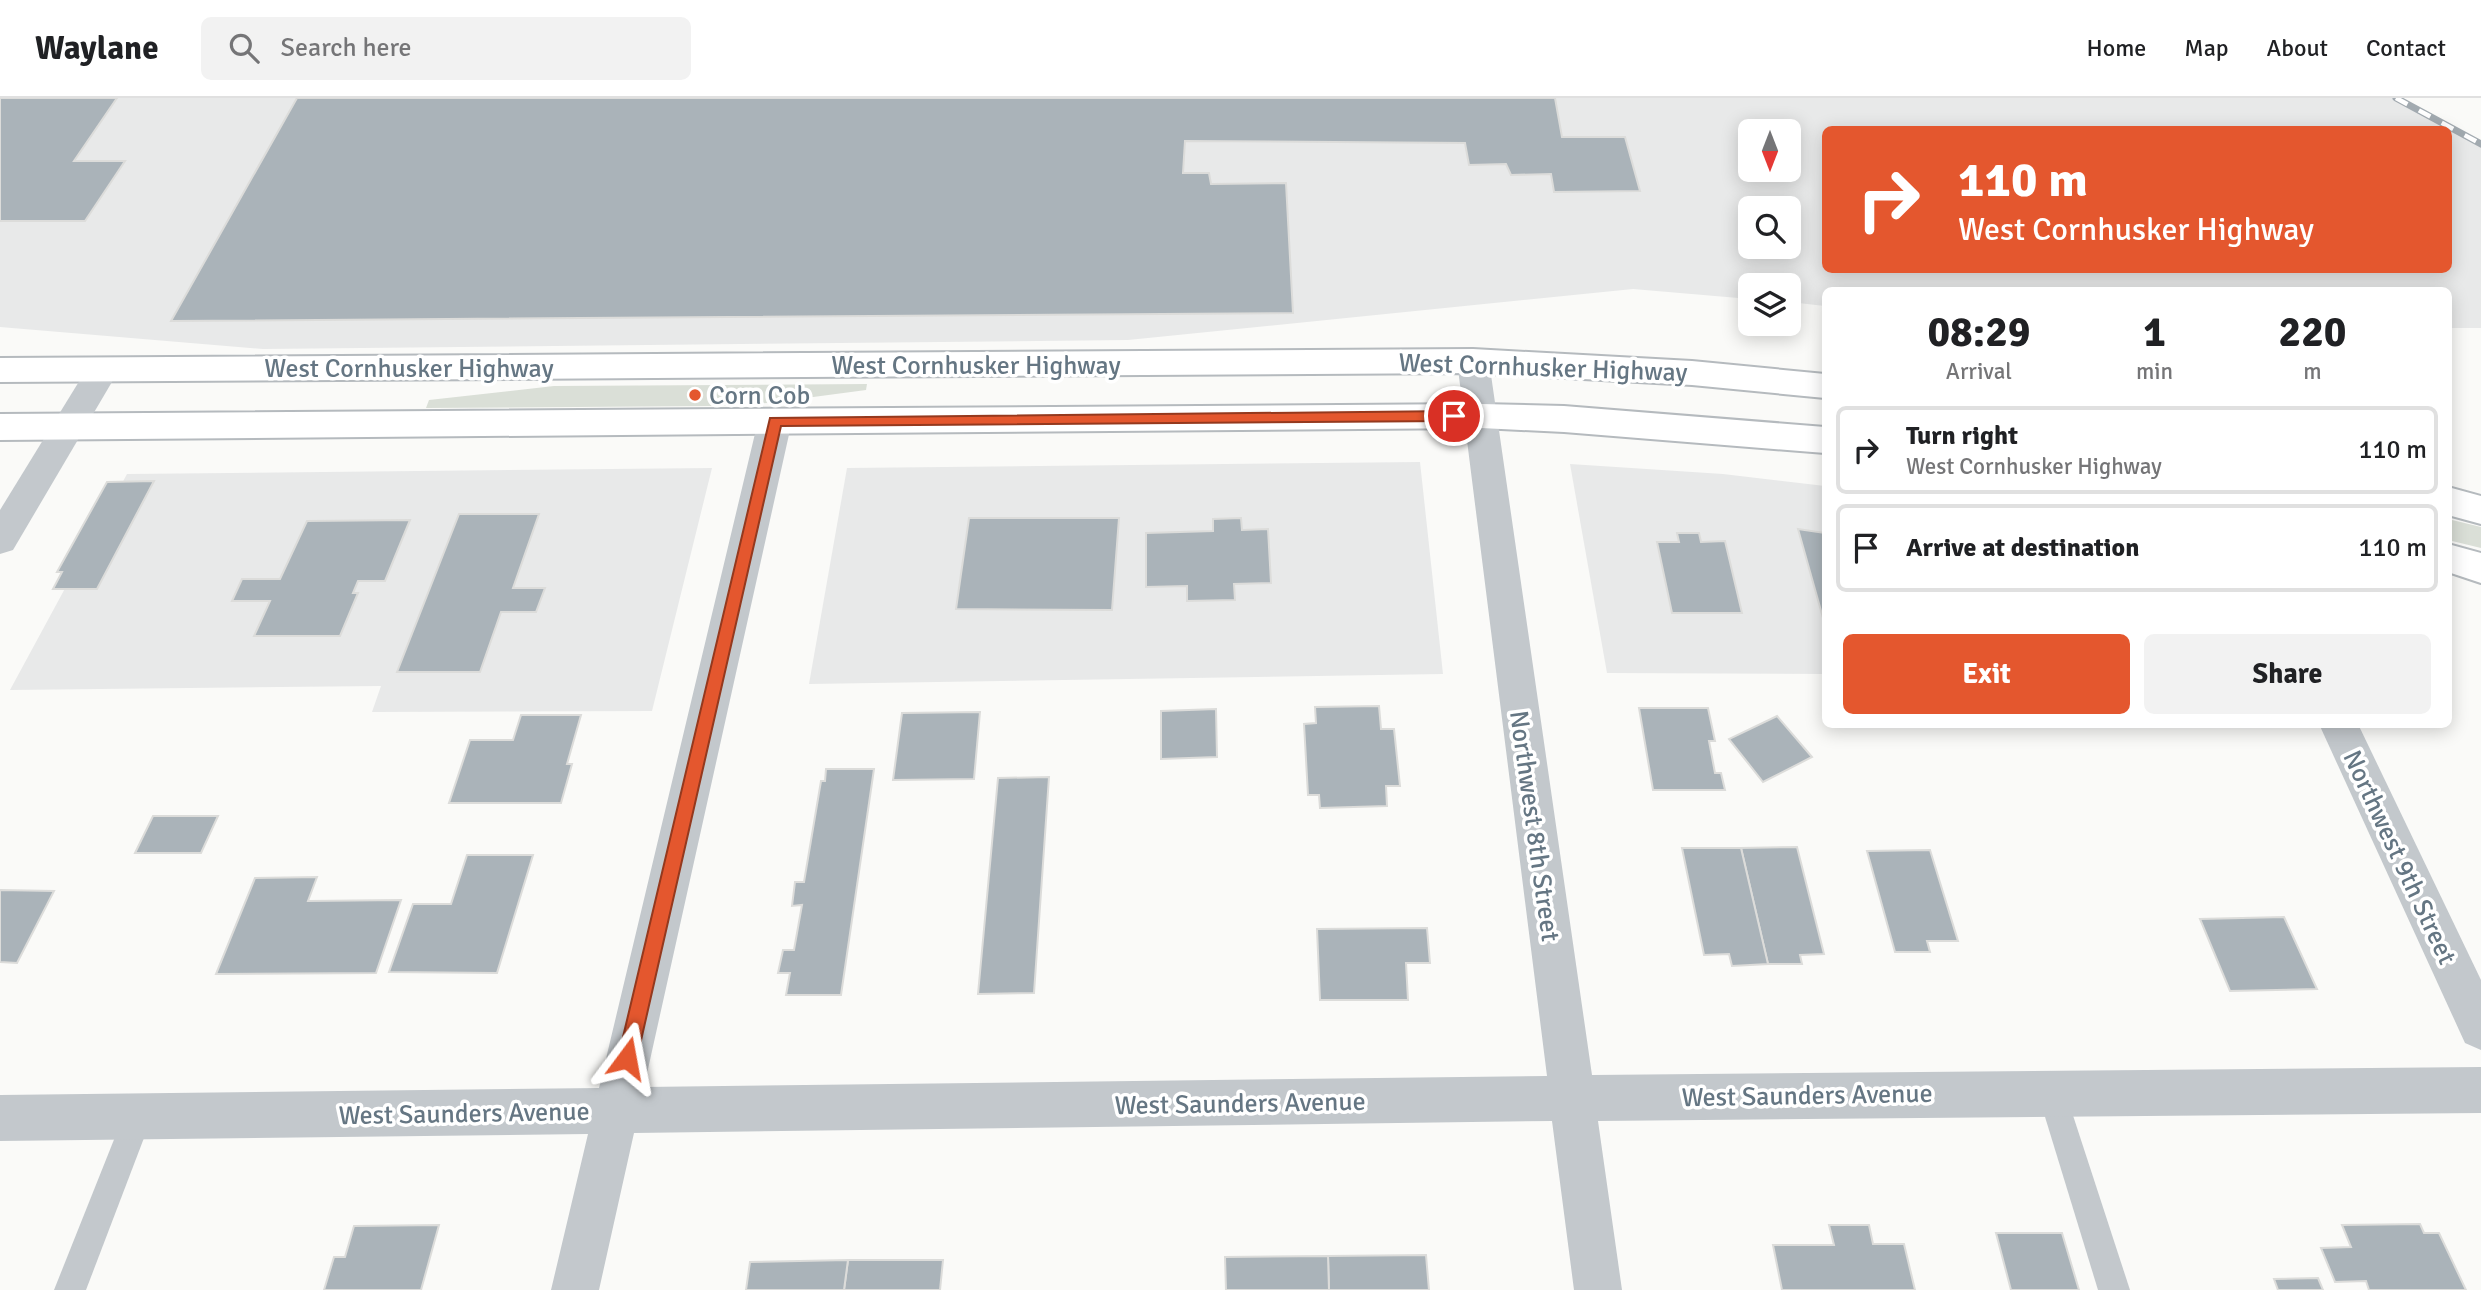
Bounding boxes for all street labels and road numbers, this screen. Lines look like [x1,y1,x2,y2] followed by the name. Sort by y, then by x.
[1398,347,1688,389] street label: West Cornhusker Highway
[831,350,1121,382] street label: West Cornhusker Highway
[264,353,554,385] street label: West Cornhusker Highway
[1502,709,1566,944] street label: Northwest 8th Street
[2335,745,2463,970] street label: Northwest 9th Street
[1681,1078,1933,1114] street label: West Saunders Avenue
[1114,1086,1366,1122] street label: West Saunders Avenue
[338,1096,590,1132] street label: West Saunders Avenue

